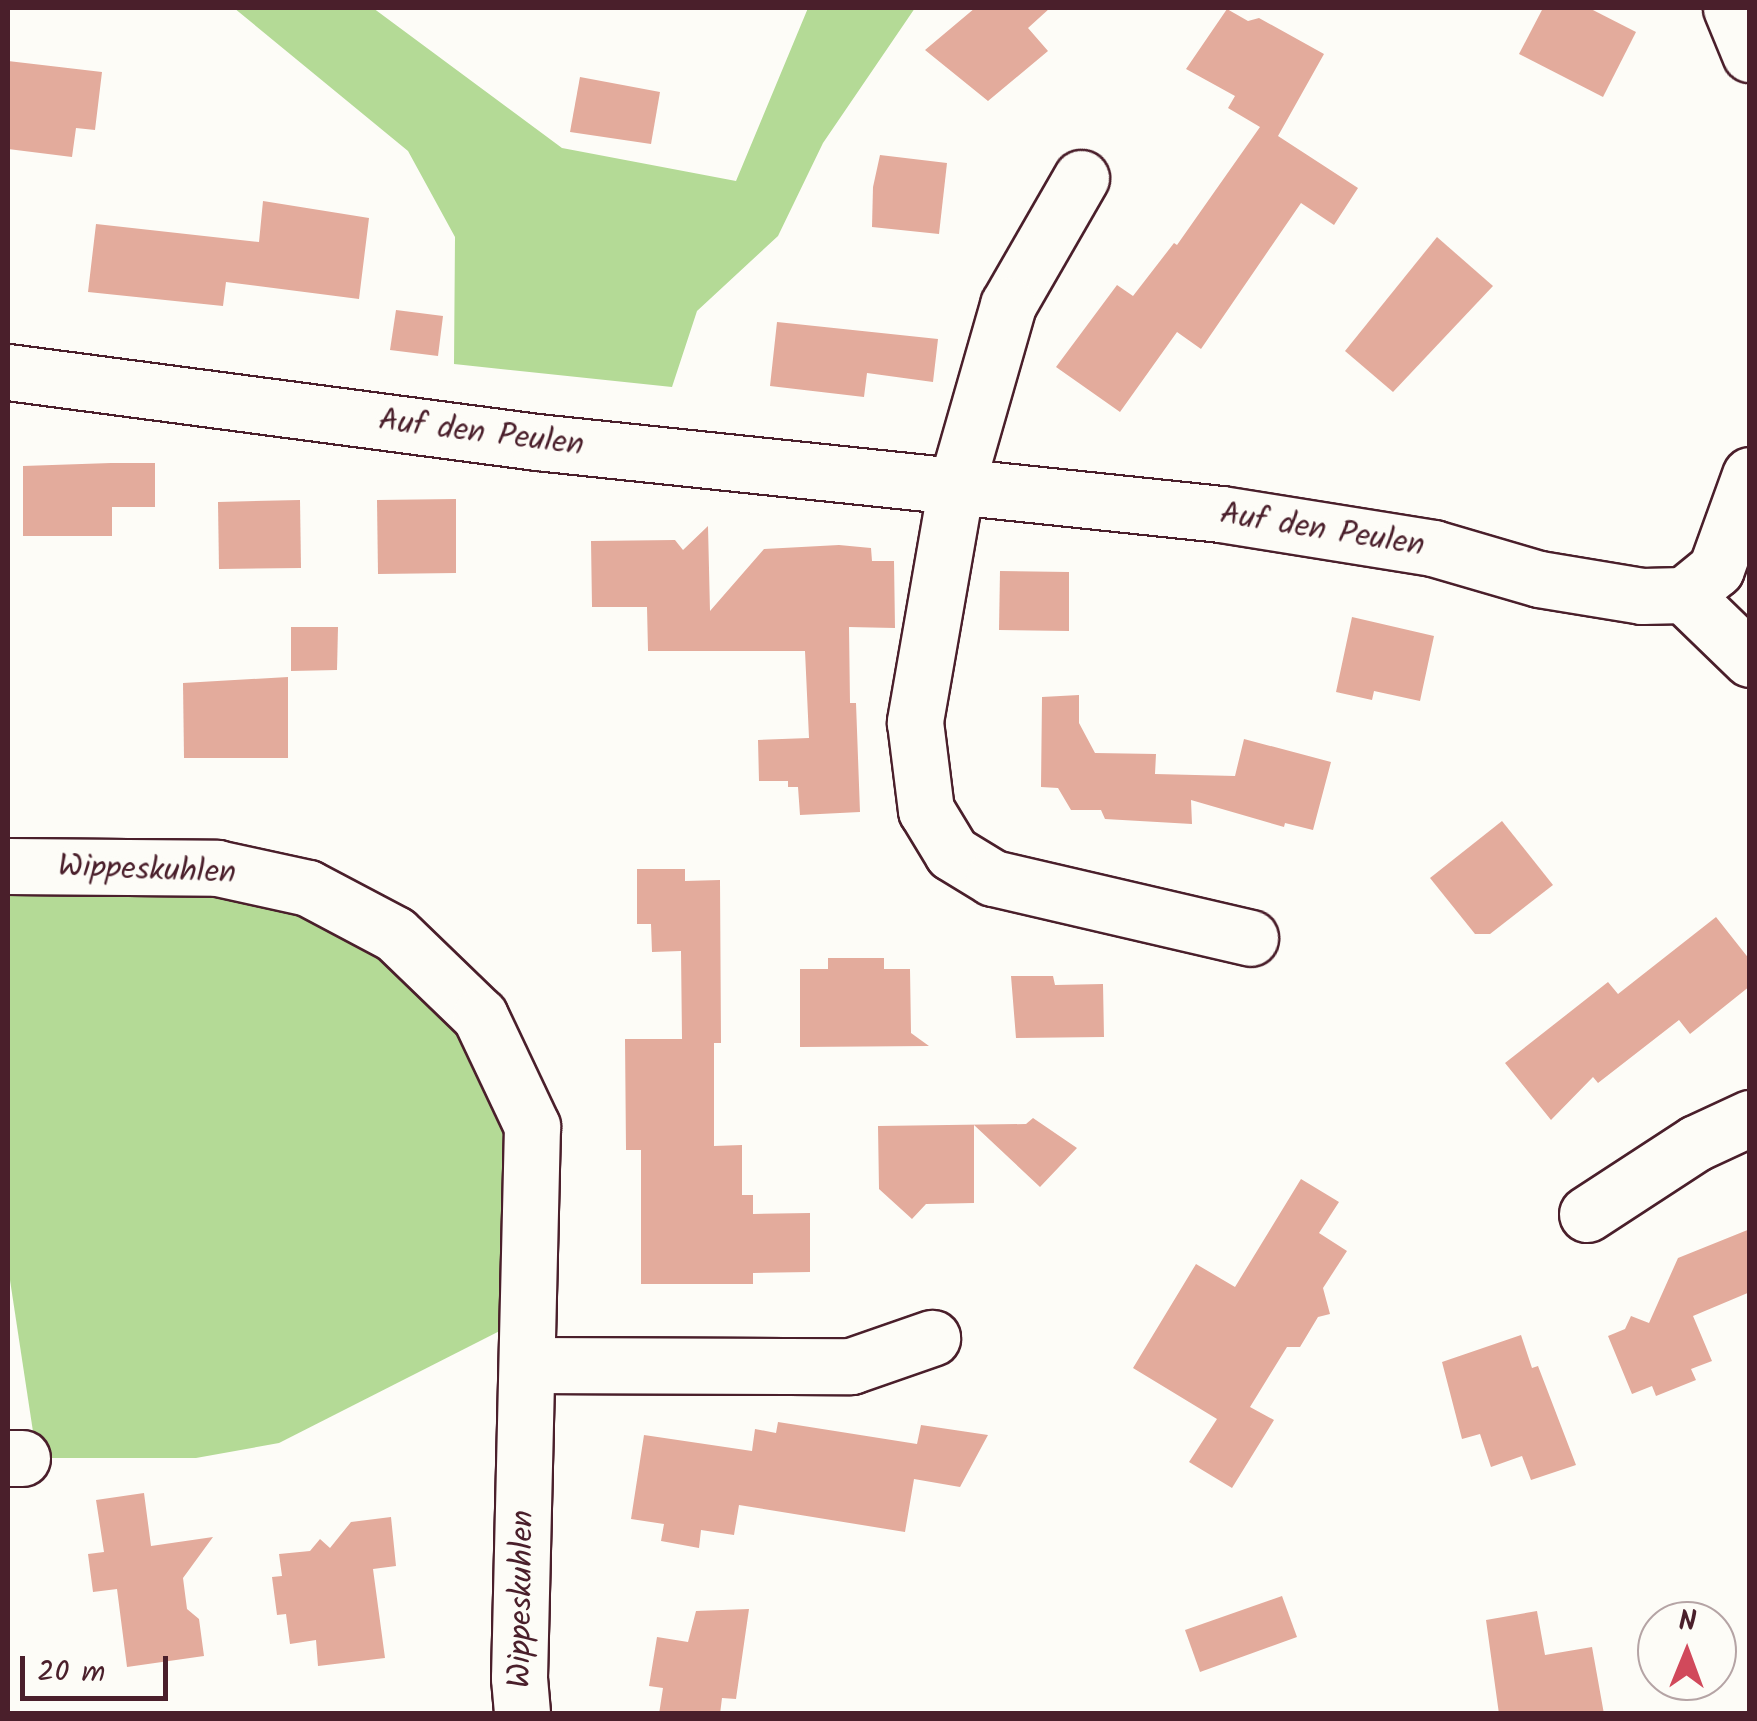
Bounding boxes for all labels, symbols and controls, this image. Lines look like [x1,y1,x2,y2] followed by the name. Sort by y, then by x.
[376,402,586,466] street label: Auf den Peulen
[1217,496,1427,566] street label: Auf den Peulen
[57,849,237,893] street label: Wippeskuhlen
[502,1510,544,1688] street label: Wippeskuhlen
[1678,1600,1697,1645] text: N
[1637,1601,1737,1701] north arrow
[25,1636,172,1698] scale bar
[37,1649,105,1697] text: 20 m

